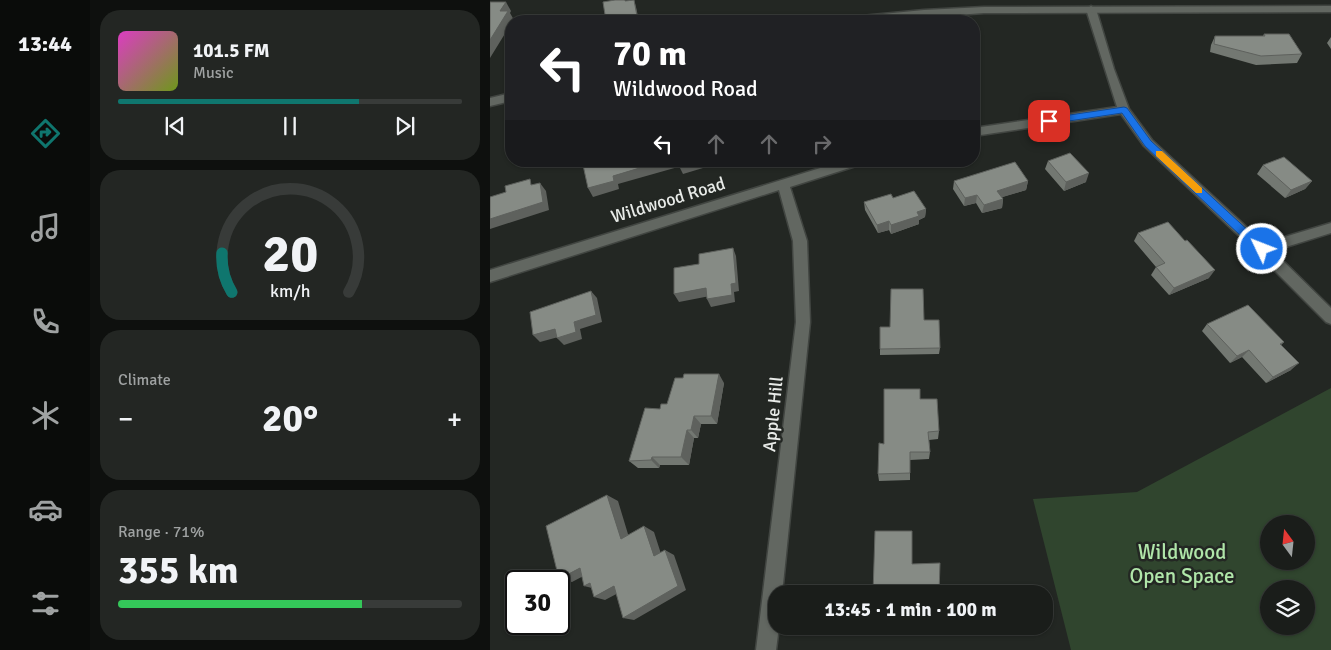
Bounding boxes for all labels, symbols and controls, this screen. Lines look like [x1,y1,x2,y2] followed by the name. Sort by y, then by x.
[18,30,72,57] text: 13:44
[613,32,687,75] text: 70 m
[530,35,595,100] icon: left
[193,39,270,63] text: 101.5 FM
[193,63,234,83] text: Music
[613,75,758,102] text: Wildwood Road
[1028,100,1070,142] pin
[1035,107,1063,135] icon: arrive
[161,112,189,140] icon: previous
[276,112,304,140] icon: pause
[391,112,419,140] icon: next
[28,116,63,151] icon: directions
[649,130,677,158] icon: left
[702,130,730,158] icon: ahead
[755,130,783,158] icon: ahead
[808,130,836,158] icon: right
[608,172,728,228] street label: Wildwood Road
[28,210,63,245] icon: music
[262,222,318,286] text: 20
[1235,222,1287,274] position arrow
[270,280,310,302] text: km/h
[28,304,63,339] icon: phone
[118,370,171,390] text: Climate
[758,375,788,453] street label: Apple Hill
[262,395,318,442] text: 20°
[28,398,63,433] icon: climate
[118,402,133,436] text: −
[447,402,462,436] text: +
[28,492,63,527] icon: car
[1260,515,1315,570] north arrow
[1260,515,1315,635] map controls
[118,522,204,542] text: Range · 71%
[1129,539,1235,589] park label: Wildwood Open Space
[118,547,239,594] text: 355 km
[505,570,570,635] speed limit sign: 30
[1260,580,1315,635] button: layers
[28,586,63,621] icon: filters
[824,598,997,622] text: 13:45 · 1 min · 100 m

